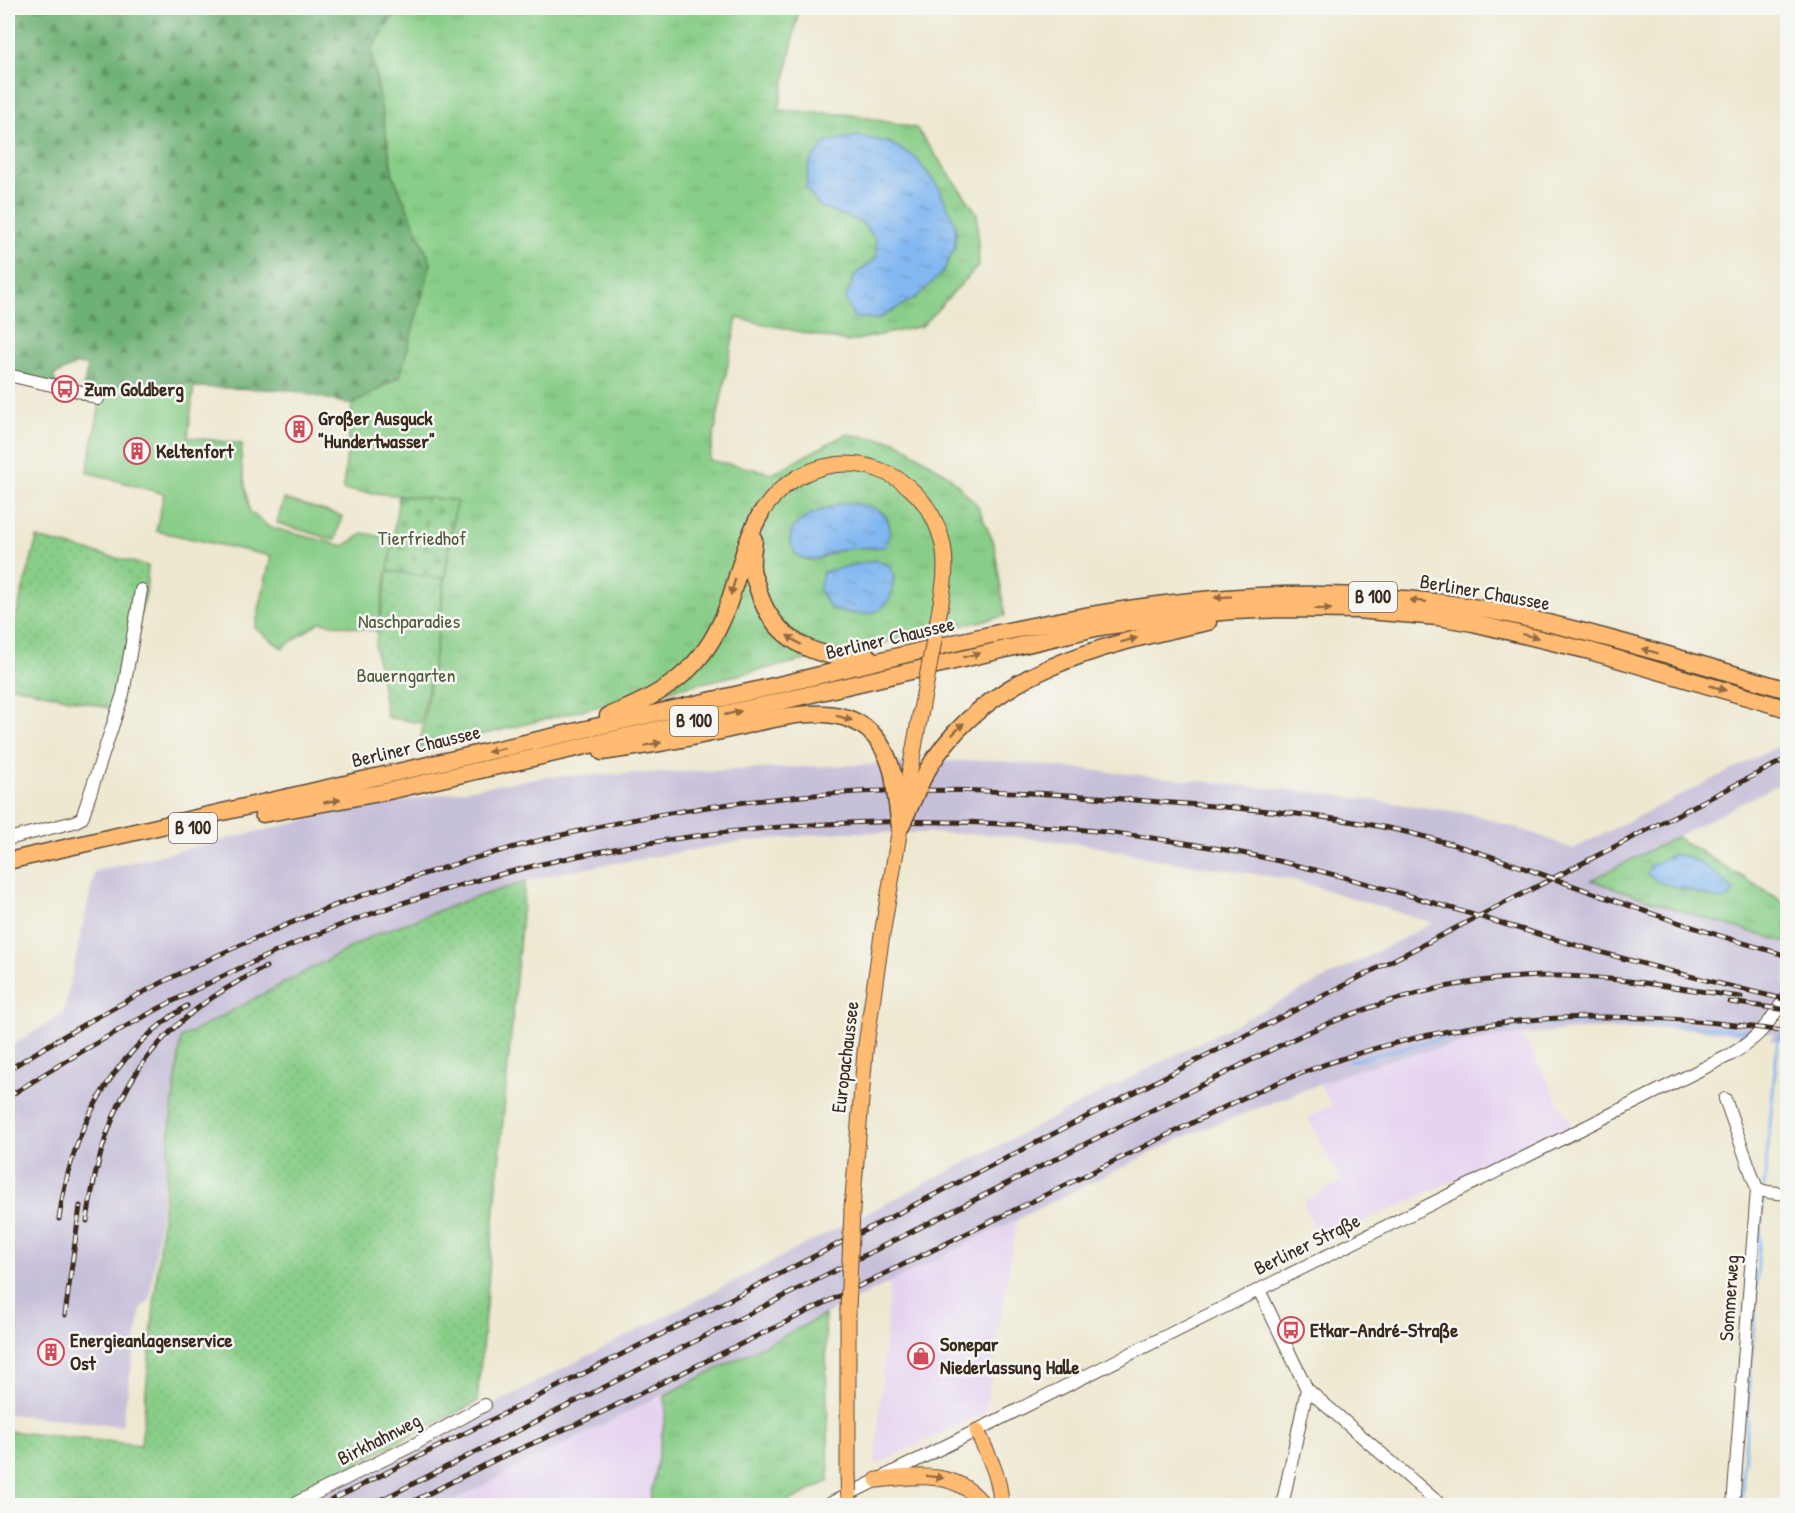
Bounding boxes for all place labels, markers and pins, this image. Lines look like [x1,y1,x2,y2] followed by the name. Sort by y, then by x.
[50,374,80,404] bus stop icon: Zum Goldberg
[84,375,184,403] place label: Zum Goldberg
[318,404,435,454] place label: Großer Ausguck "Hundertwasser"
[284,414,314,444] building icon: Großer Ausguck "Hundertwasser"
[122,436,152,466] building icon: Keltenfort
[156,437,235,464] place label: Keltenfort
[1276,1315,1306,1345] bus stop icon: Etkar-André-Straße
[1310,1316,1458,1344] place label: Etkar-André-Straße
[70,1326,232,1376] place label: Energieanlagenservice Ost
[940,1330,1079,1381] place label: Sonepar Niederlassung Halle
[36,1337,66,1367] building icon: Energieanlagenservice Ost
[906,1341,936,1371] shop icon: Sonepar Niederlassung Halle

